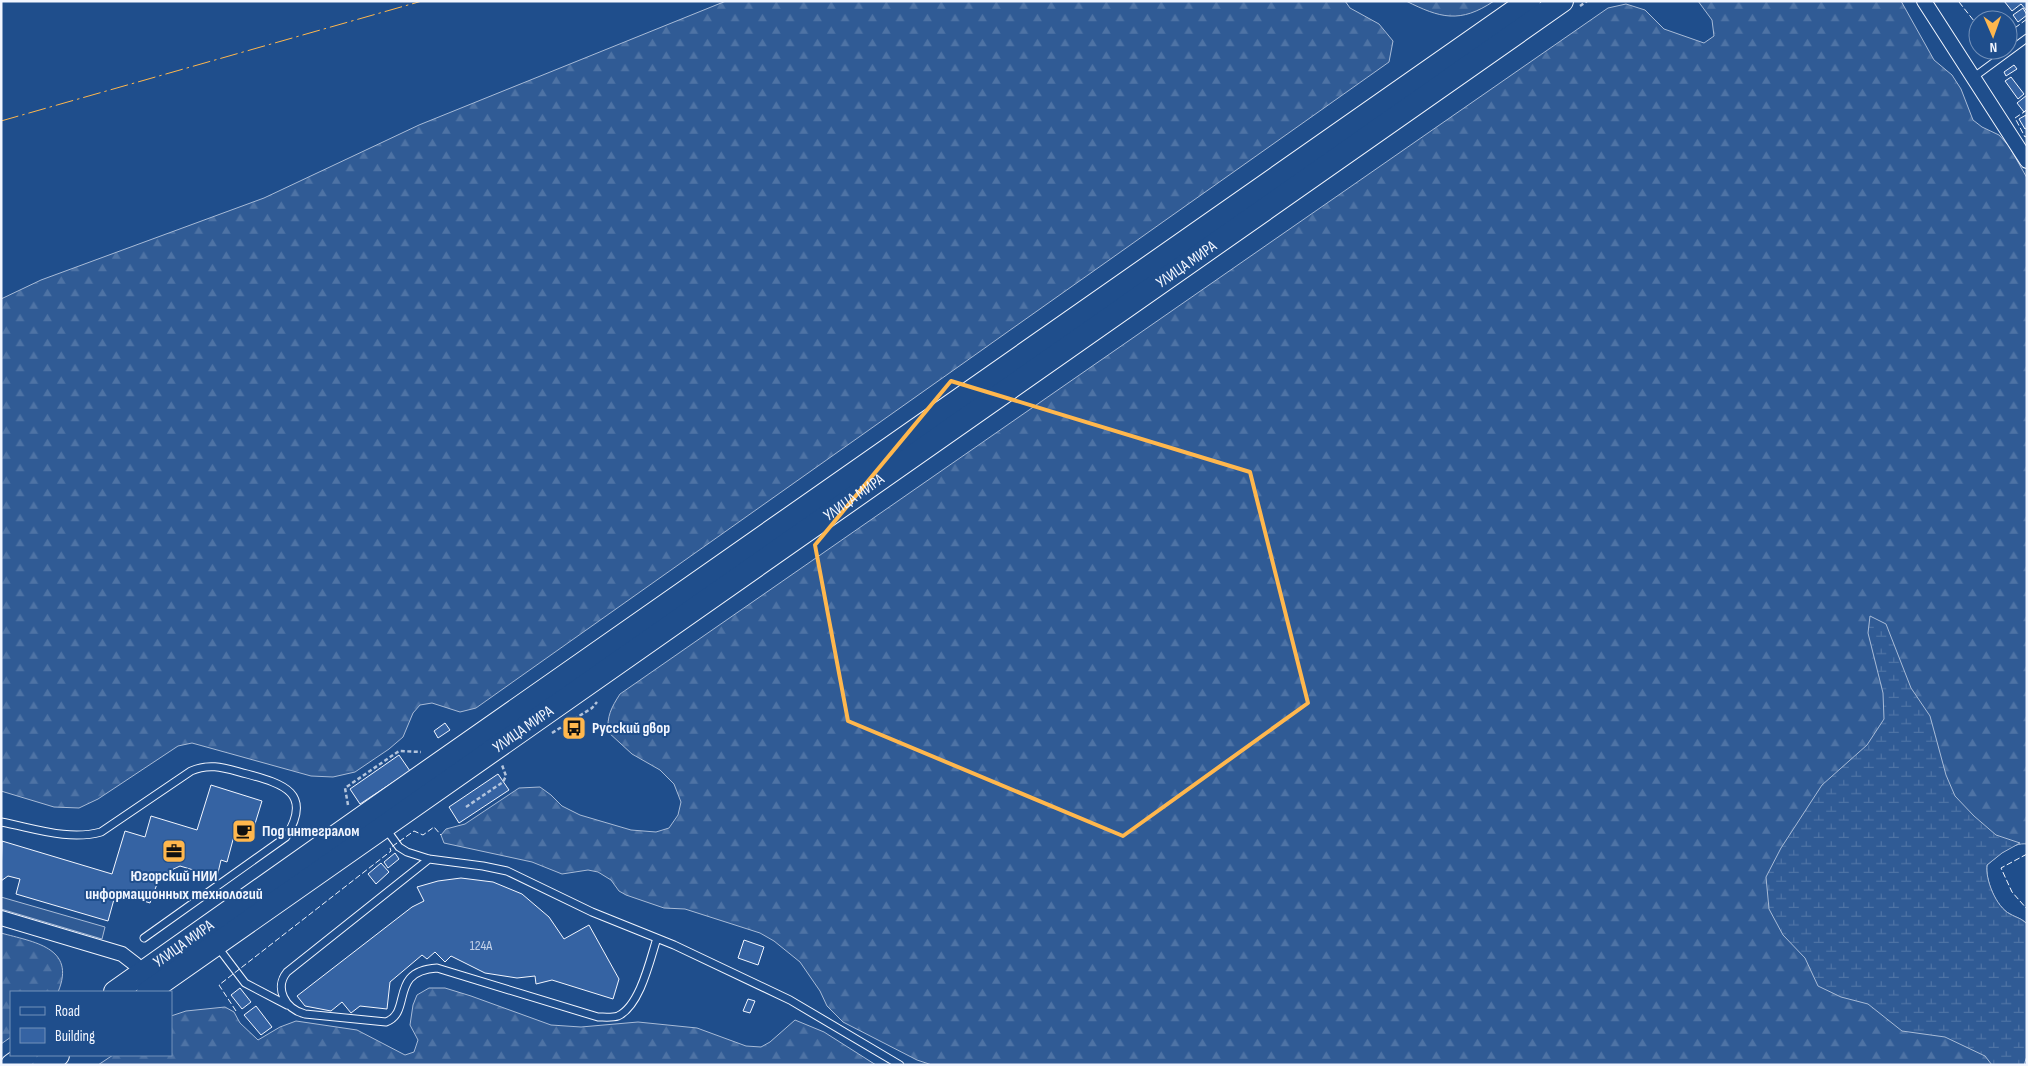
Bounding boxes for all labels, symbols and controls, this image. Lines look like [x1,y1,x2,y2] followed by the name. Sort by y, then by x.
[1968,10,2018,60] north arrow
[1989,39,1997,56] text: N
[1152,236,1220,292] street label: УЛИЦА МИРА
[820,469,888,525] street label: УЛИЦА МИРА
[489,701,557,757] street label: УЛИЦА МИРА
[561,715,587,741] bus stop icon: Русский двор
[592,719,670,738] place label: Русский двор
[231,818,257,844] cafe icon: Под интегралом
[262,822,360,841] place label: Под интегралом
[161,838,187,864] office icon: Югорский НИИ информационных технологий
[85,867,263,904] place label: Югорский НИИ информационных технологий
[150,916,218,971] street label: УЛИЦА МИРА
[470,937,493,954] house number: 124А
[10,991,172,1056] legend
[55,1002,80,1021] text: Road
[55,1027,95,1046] text: Building

